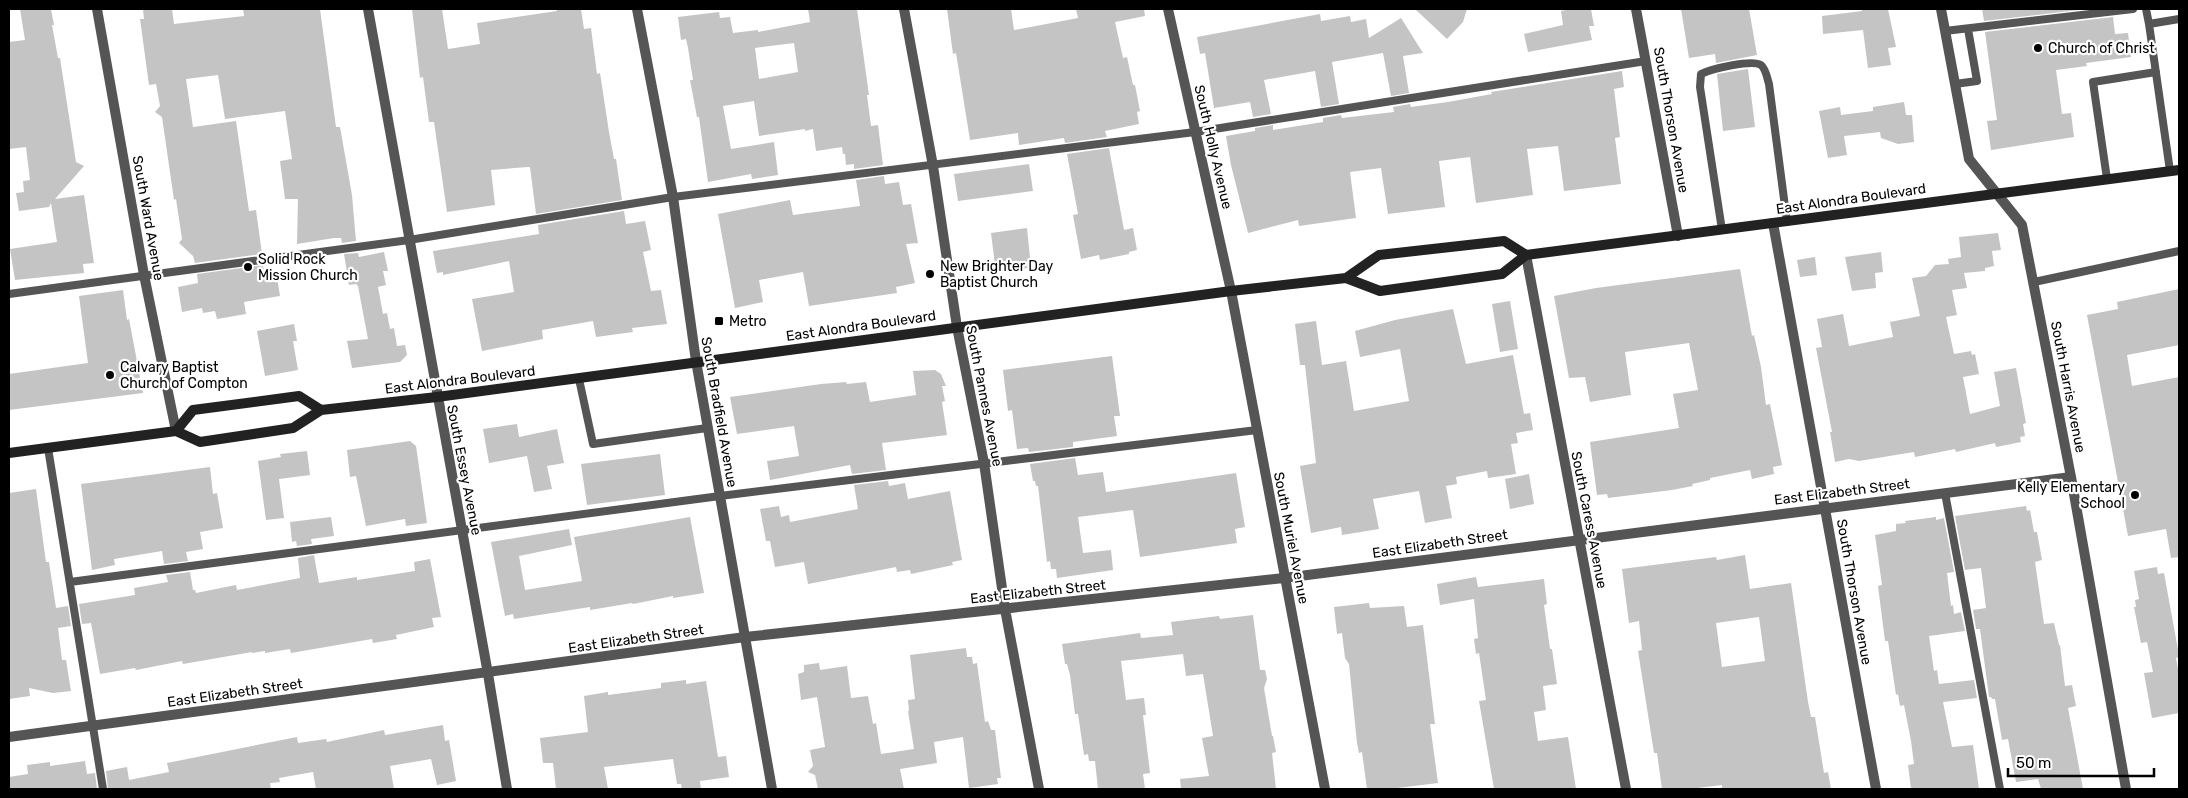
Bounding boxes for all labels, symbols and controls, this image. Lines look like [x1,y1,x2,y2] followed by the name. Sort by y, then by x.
[2048,40,2155,57] place label: Church of Christ
[2032,42,2044,54] marker: Church of Christ
[1650,46,1692,194] street label: South Thorson Avenue
[1190,83,1236,211] street label: South Holly Avenue
[129,154,167,282] street label: South Ward Avenue
[1775,180,1927,218] street label: East Alondra Boulevard
[258,251,358,284] place label: Solid Rock Mission Church
[940,258,1054,291] place label: New Brighter Day Baptist Church
[242,261,254,273] marker: Solid Rock Mission Church
[924,268,936,280] marker: New Brighter Day Baptist Church
[785,307,937,345] street label: East Alondra Boulevard
[729,313,767,330] place label: Metro
[713,315,725,327] marker: Metro
[2047,320,2089,454] street label: South Harris Avenue
[962,324,1006,468] street label: South Pannes Avenue
[697,335,741,489] street label: South Bradfield Avenue
[120,359,248,392] place label: Calvary Baptist Church of Compton
[384,362,536,398] street label: East Alondra Boulevard
[104,369,116,381] marker: Calvary Baptist Church of Compton
[443,403,485,537] street label: South Essey Avenue
[1567,450,1611,590] street label: South Caress Avenue
[1270,471,1312,606] street label: South Muriel Avenue
[1773,475,1911,509] street label: East Elizabeth Street
[2017,479,2125,512] place label: Kelly Elementary School
[2129,489,2141,501] marker: Kelly Elementary School
[1833,518,1875,666] street label: South Thorson Avenue
[1371,526,1509,562] street label: East Elizabeth Street
[969,576,1107,608] street label: East Elizabeth Street
[567,621,705,657] street label: East Elizabeth Street
[166,675,304,711] street label: East Elizabeth Street
[2008,746,2154,778] scale bar
[2016,754,2051,772] text: 50 m

